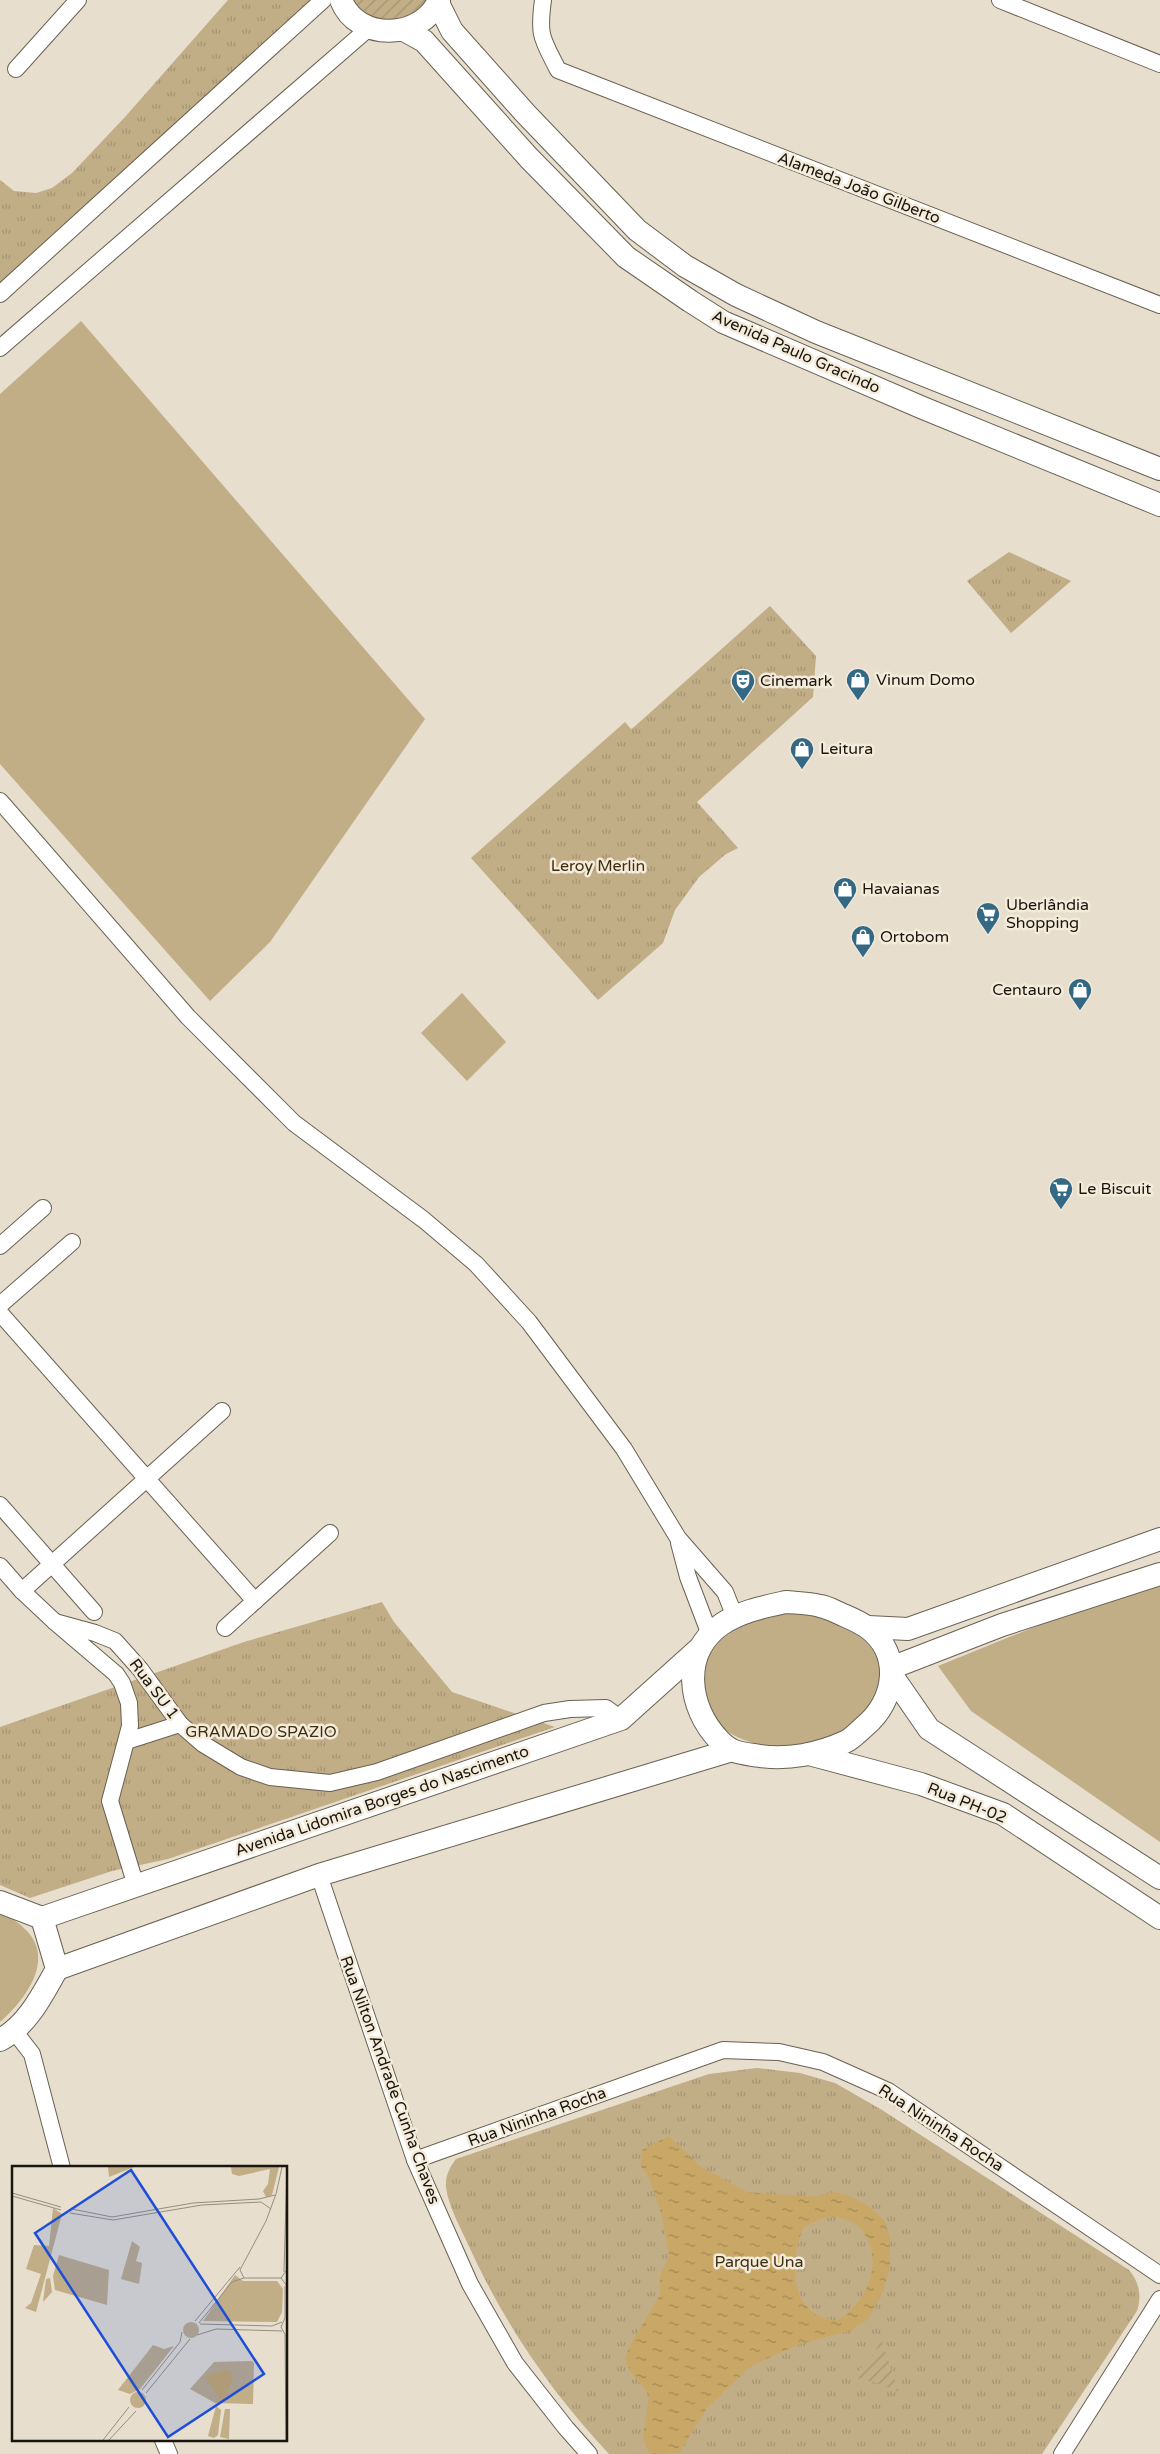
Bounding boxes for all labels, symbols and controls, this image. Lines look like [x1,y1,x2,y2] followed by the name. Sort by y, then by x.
[775,148,943,228] street label: Alameda João Gilberto
[709,306,883,398] street label: Avenida Paulo Gracindo
[845,667,871,701] shop icon: Vinum Domo
[730,668,756,702] theatre icon: Cinemark
[876,670,975,690] place label: Vinum Domo
[760,671,833,691] place label: Cinemark
[789,736,815,770] shop icon: Leitura
[820,739,873,759] place label: Leitura
[551,856,645,876] park label: Leroy Merlin
[832,876,858,910] shop icon: Havaianas
[862,879,940,899] place label: Havaianas
[1006,895,1089,933] place label: Uberlândia Shopping
[975,901,1001,935] supermarket icon: Uberlândia Shopping
[850,924,876,958] shop icon: Ortobom
[880,927,949,947] place label: Ortobom
[1067,977,1093,1011] shop icon: Centauro
[992,980,1062,1000] place label: Centauro
[1048,1176,1074,1210] supermarket icon: Le Biscuit
[1078,1179,1151,1199] place label: Le Biscuit
[125,1655,183,1723] street label: Rua SU 1
[185,1722,337,1742] park label: GRAMADO SPAZIO
[232,1741,532,1861] street label: Avenida Lidomira Borges do Nascimento
[924,1778,1010,1828] street label: Rua PH-02
[336,1953,444,2207] street label: Rua Nilton Andrade Cunha Chaves
[874,2080,1008,2176] street label: Rua Nininha Rocha
[465,2083,609,2151] street label: Rua Nininha Rocha
[12,2166,288,2442] inset map
[715,2252,803,2272] park label: Parque Una

